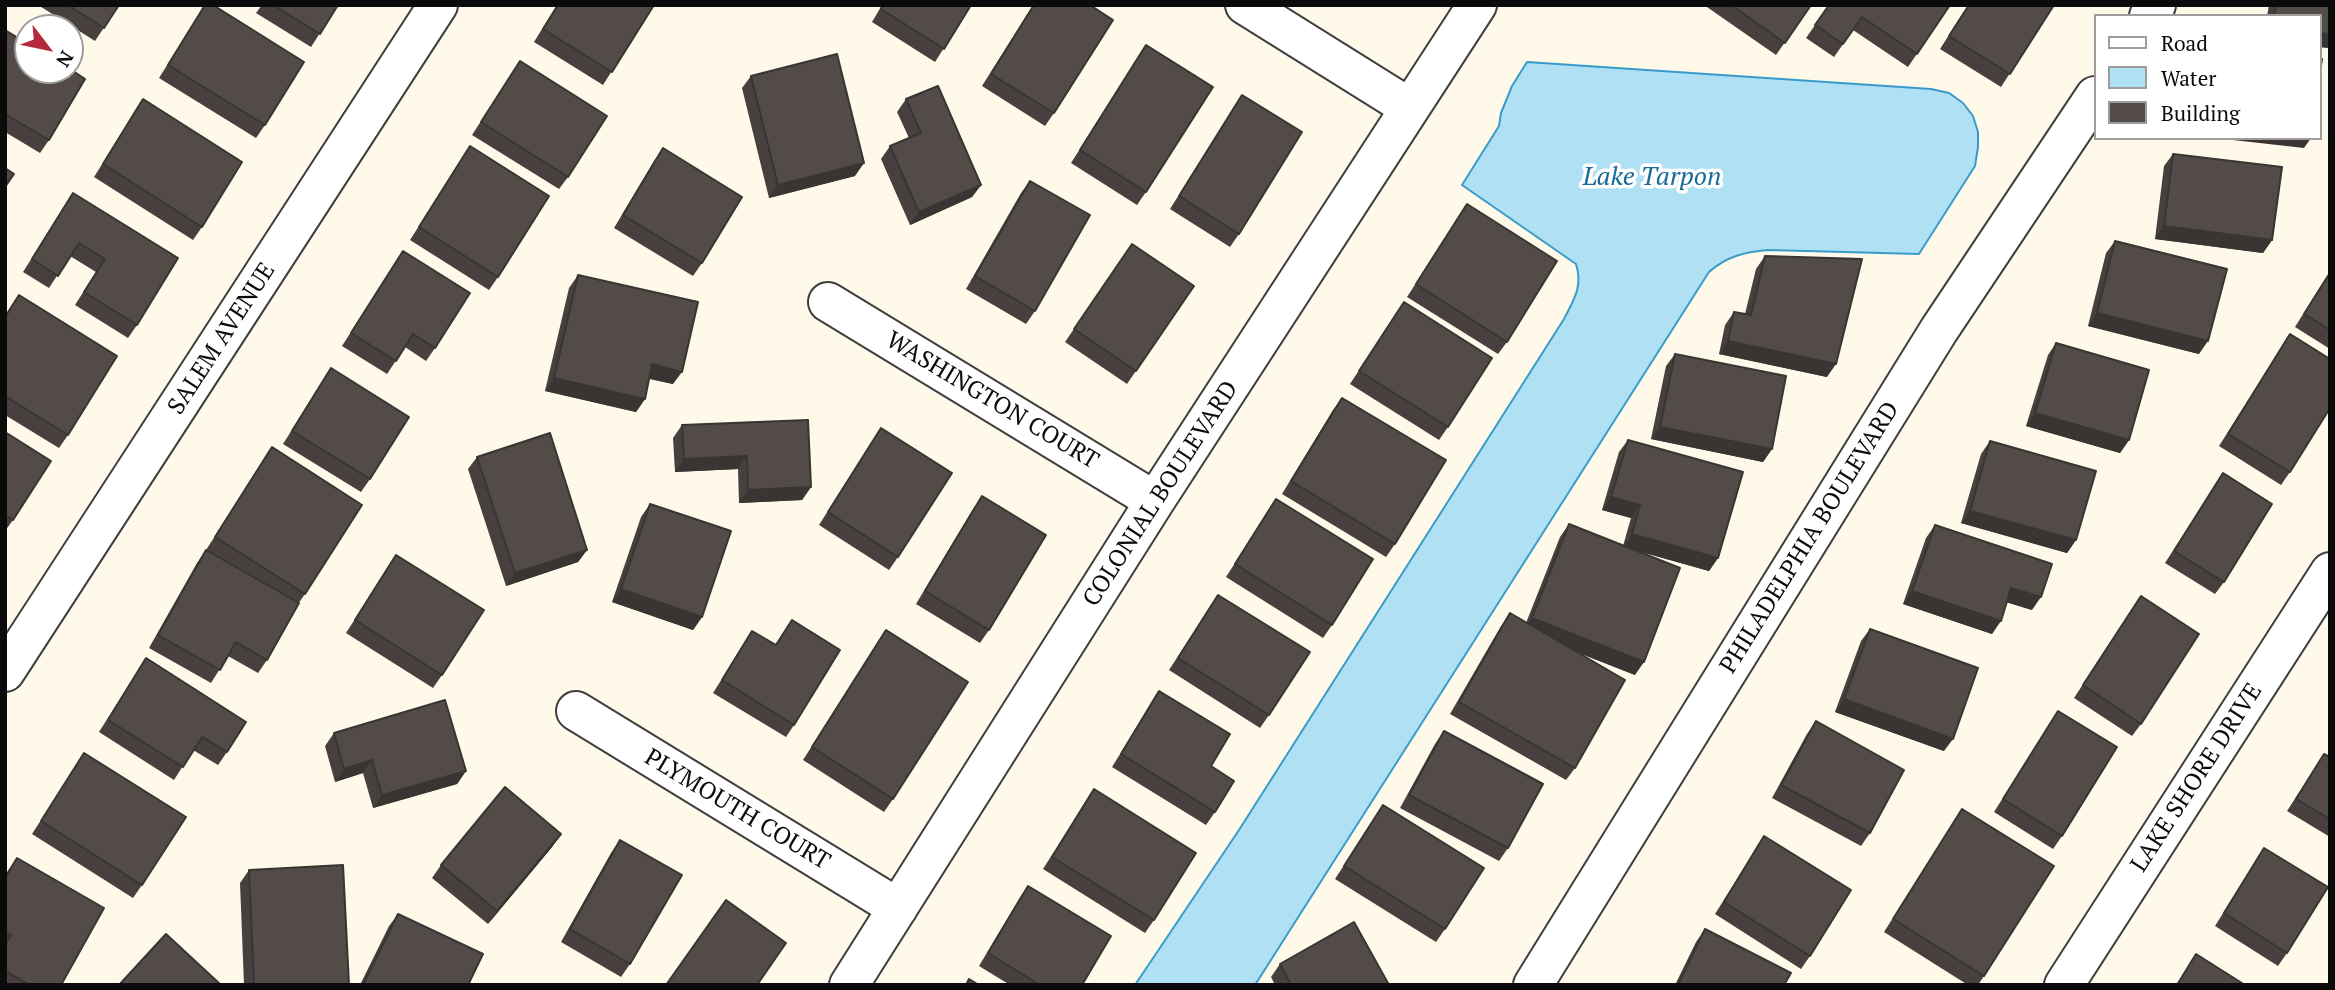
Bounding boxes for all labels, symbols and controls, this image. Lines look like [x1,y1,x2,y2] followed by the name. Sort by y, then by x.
[14,14,84,84] north arrow
[2094,14,2321,140] legend
[2161,29,2208,57] text: Road
[51,47,80,72] text: N
[2161,64,2216,92] text: Water
[2161,99,2240,127] text: Building
[1583,162,1721,194] water label: Lake Tarpon
[162,258,282,420] street label: SALEM AVENUE
[881,326,1103,476] street label: WASHINGTON COURT
[1077,376,1245,612] street label: COLONIAL BOULEVARD
[1714,397,1906,679] street label: PHILADELPHIA BOULEVARD
[2125,678,2269,878] street label: LAKE SHORE DRIVE
[639,743,835,877] street label: PLYMOUTH COURT

